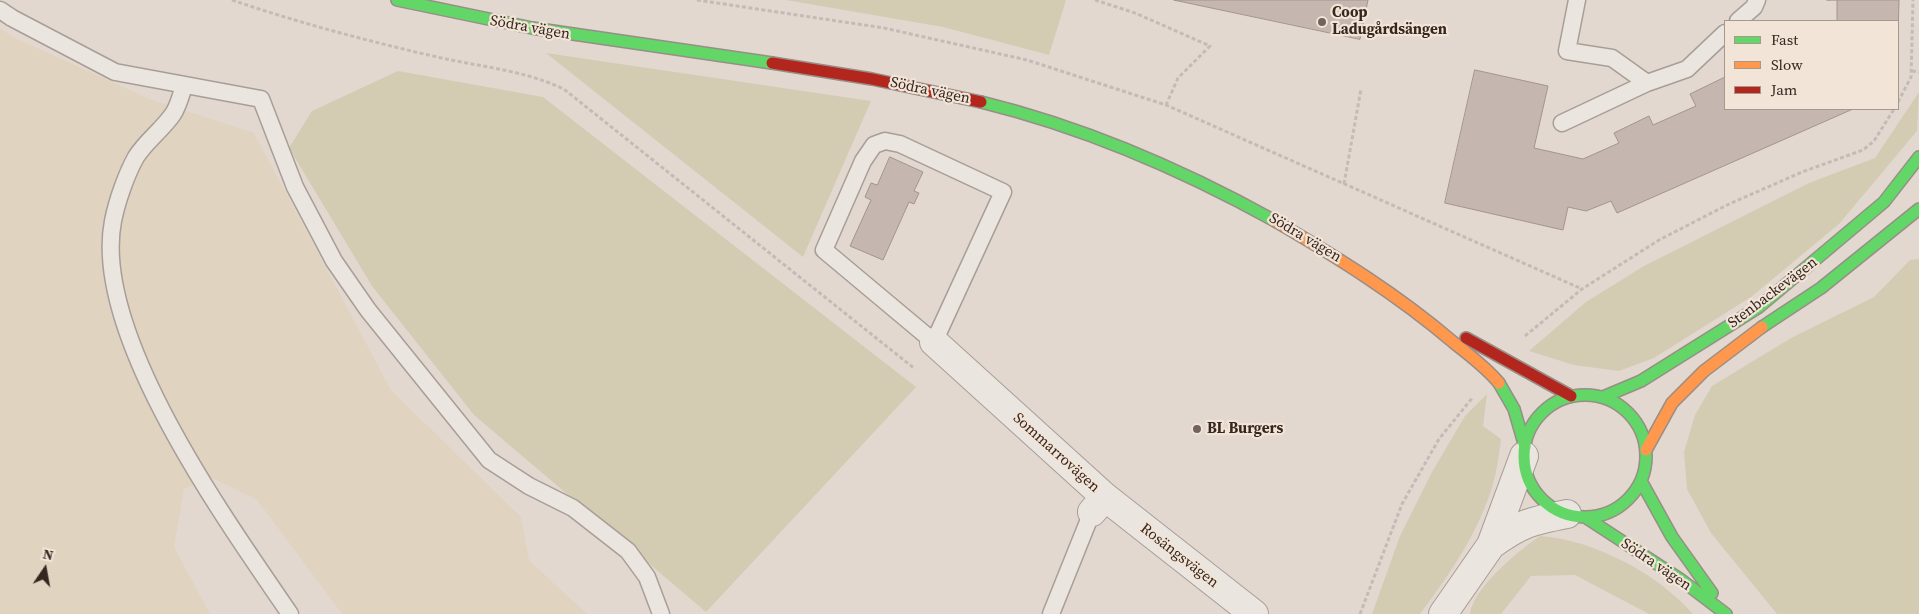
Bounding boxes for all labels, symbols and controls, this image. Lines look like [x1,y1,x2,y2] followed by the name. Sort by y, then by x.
[1332,4,1447,39] place label: Coop Ladugårdsängen
[489,12,571,44] street label: Södra vägen
[1316,16,1328,28] marker: Coop Ladugårdsängen
[1724,20,1899,110] legend
[1771,29,1798,50] text: Fast
[1771,54,1803,75] text: Slow
[889,74,971,108] street label: Södra vägen
[1771,79,1797,100] text: Jam
[1266,209,1344,267] street label: Södra vägen
[1725,254,1821,332] street label: Stenbackevägen
[1009,409,1103,497] street label: Sommarrovägen
[1207,420,1283,438] place label: BL Burgers
[1191,423,1203,435] marker: BL Burgers
[1136,520,1222,592] street label: Rosängsvägen
[1617,535,1695,595] street label: Södra vägen
[41,543,55,565] text: N
[20,544,70,594] north arrow

